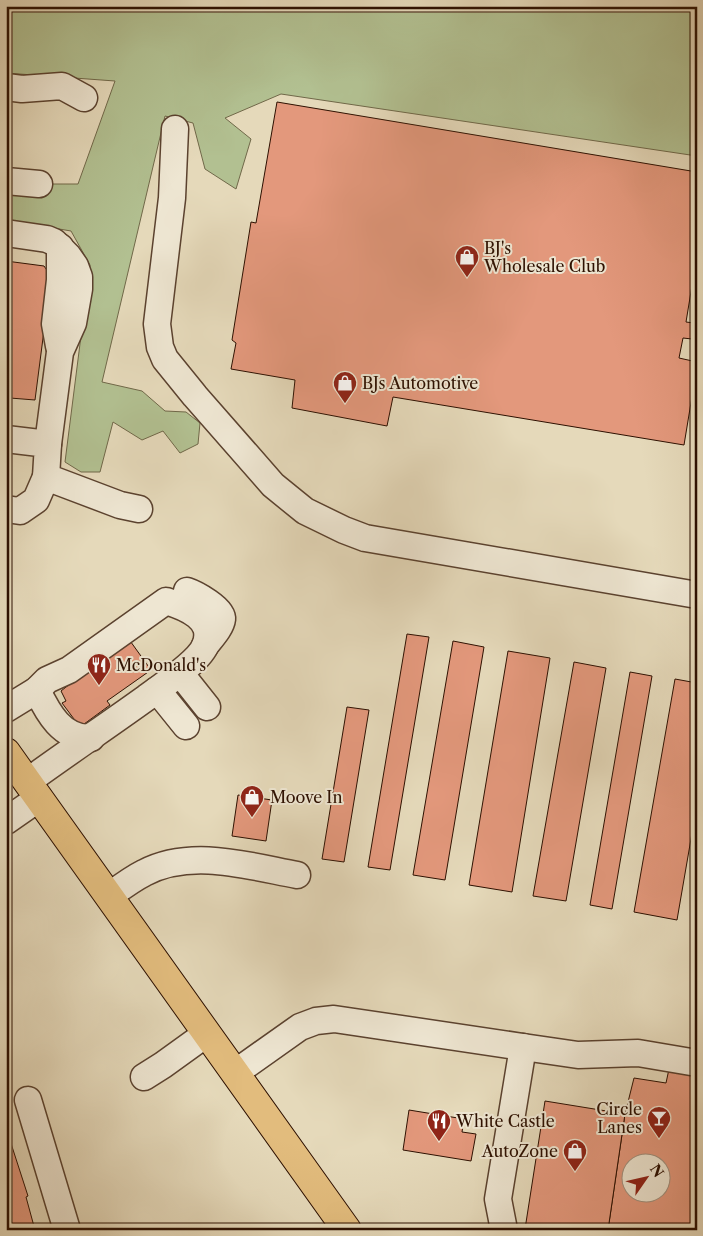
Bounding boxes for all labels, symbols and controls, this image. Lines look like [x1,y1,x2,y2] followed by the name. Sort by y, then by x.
[483,238,605,276] place label: BJ's Wholesale Club
[454,244,480,278] shop icon: BJ's Wholesale Club
[332,370,358,404] shop icon: BJs Automotive
[362,373,478,393] place label: BJs Automotive
[86,652,112,686] restaurant icon: McDonald's
[116,655,206,675] place label: McDonald's
[239,784,265,818] shop icon: Moove In
[270,787,342,807] place label: Moove In
[596,1099,642,1137] place label: Circle Lanes
[646,1105,672,1139] bar icon: Circle Lanes
[426,1108,452,1142] restaurant icon: White Castle
[455,1111,555,1131] place label: White Castle
[562,1138,588,1172] shop icon: AutoZone
[481,1141,558,1161] place label: AutoZone
[620,1154,670,1204] north arrow
[646,1161,668,1181] text: N

